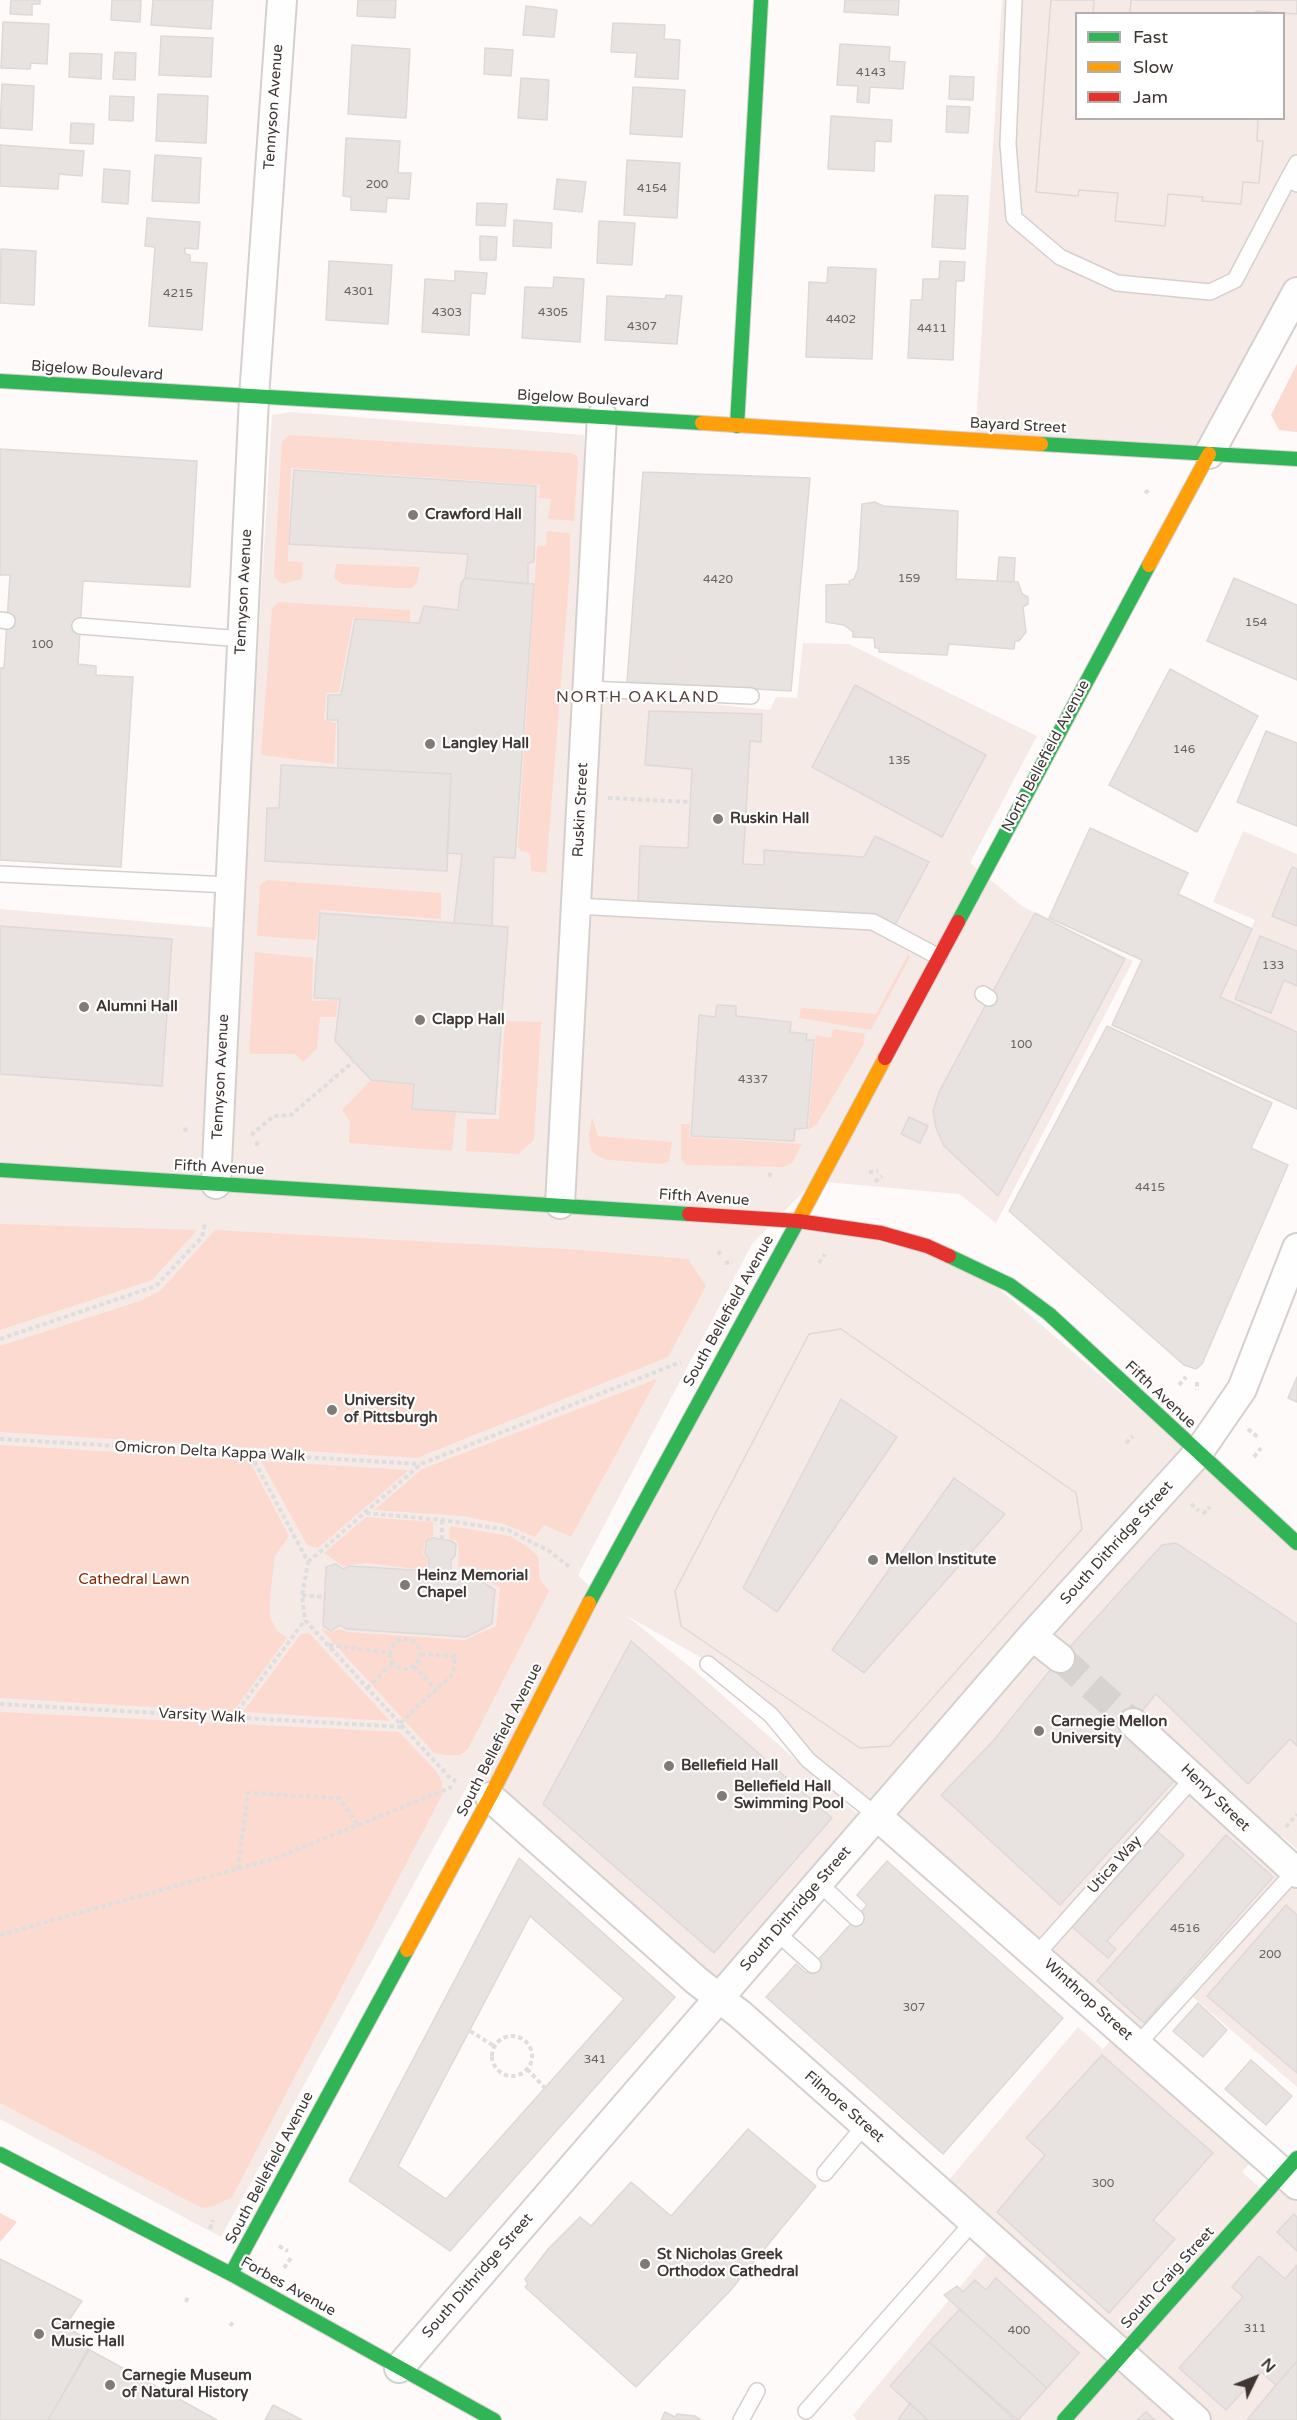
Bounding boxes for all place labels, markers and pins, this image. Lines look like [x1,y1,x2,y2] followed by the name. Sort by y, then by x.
[425,506,522,524] place label: Crawford Hall
[406,508,420,522] marker: Crawford Hall
[442,735,529,753] place label: Langley Hall
[423,737,437,751] marker: Langley Hall
[730,810,809,828] place label: Ruskin Hall
[711,812,725,826] marker: Ruskin Hall
[96,998,178,1016] place label: Alumni Hall
[77,1000,91,1014] marker: Alumni Hall
[432,1011,505,1029] place label: Clapp Hall
[413,1013,427,1027] marker: Clapp Hall
[344,1392,438,1427] place label: University of Pittsburgh
[325,1403,339,1417] marker: University of Pittsburgh
[885,1551,996,1569] place label: Mellon Institute
[866,1553,880,1567] marker: Mellon Institute
[417,1567,528,1602] place label: Heinz Memorial Chapel
[398,1578,412,1592] marker: Heinz Memorial Chapel
[1051,1713,1167,1748] place label: Carnegie Mellon University
[1032,1724,1046,1738] marker: Carnegie Mellon University
[681,1757,778,1775] place label: Bellefield Hall
[662,1759,676,1773] marker: Bellefield Hall
[734,1778,844,1813] place label: Bellefield Hall Swimming Pool
[715,1789,729,1803] marker: Bellefield Hall Swimming Pool
[657,2246,799,2281] place label: St Nicholas Greek Orthodox Cathedral
[638,2257,652,2271] marker: St Nicholas Greek Orthodox Cathedral
[51,2316,124,2351] place label: Carnegie Music Hall
[32,2327,46,2341] marker: Carnegie Music Hall
[122,2367,252,2402] place label: Carnegie Museum of Natural History
[103,2378,117,2392] marker: Carnegie Museum of Natural History

